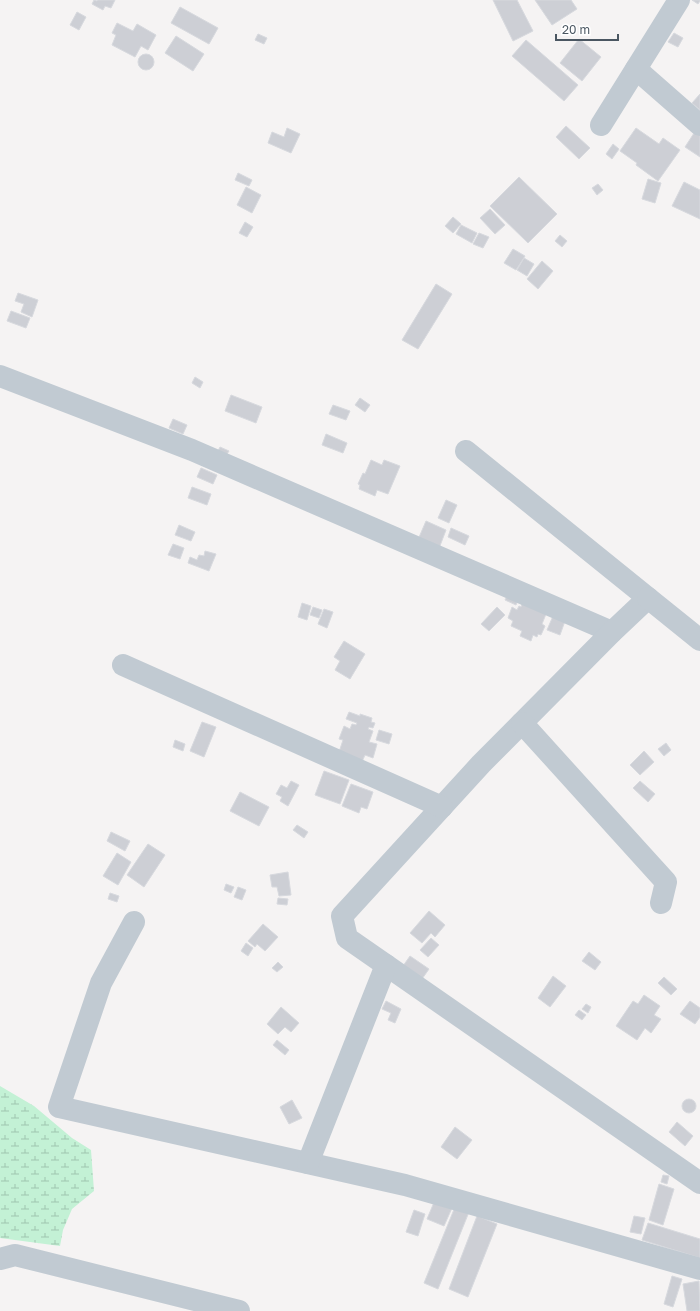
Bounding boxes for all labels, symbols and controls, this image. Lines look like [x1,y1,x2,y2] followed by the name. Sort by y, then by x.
[556,16,618,42] scale bar
[562,22,590,37] text: 20 m

